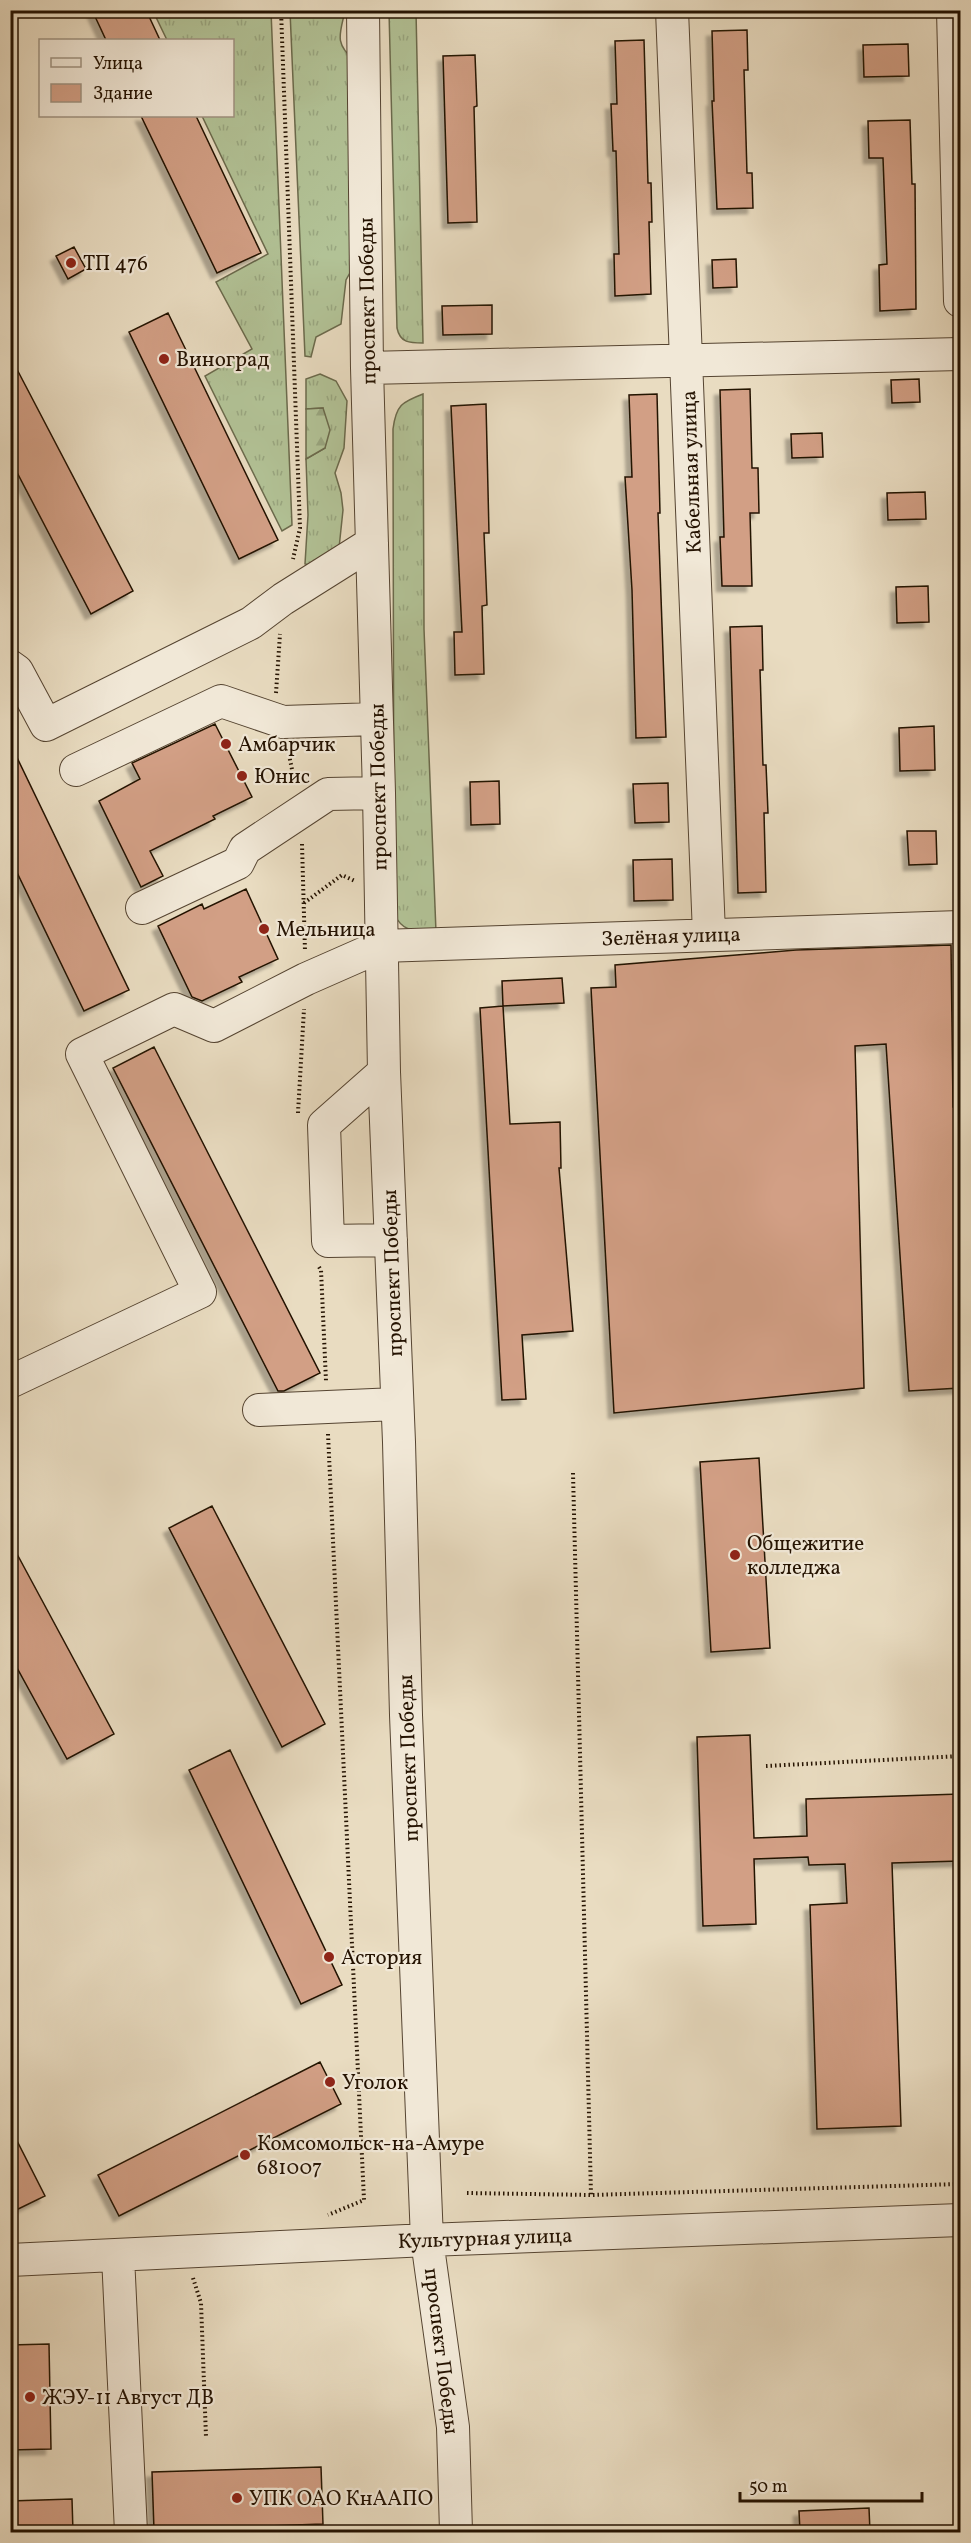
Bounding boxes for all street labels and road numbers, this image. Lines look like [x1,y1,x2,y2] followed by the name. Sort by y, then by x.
[353,217,384,385] street label: проспект Победы
[675,390,710,554] street label: Кабельная улица
[364,703,395,871] street label: проспект Победы
[601,921,741,954] street label: Зелёная улица
[376,1189,411,1357] street label: проспект Победы
[392,1674,427,1842] street label: проспект Победы
[397,2222,573,2257] street label: Культурная улица
[416,2266,465,2436] street label: проспект Победы

